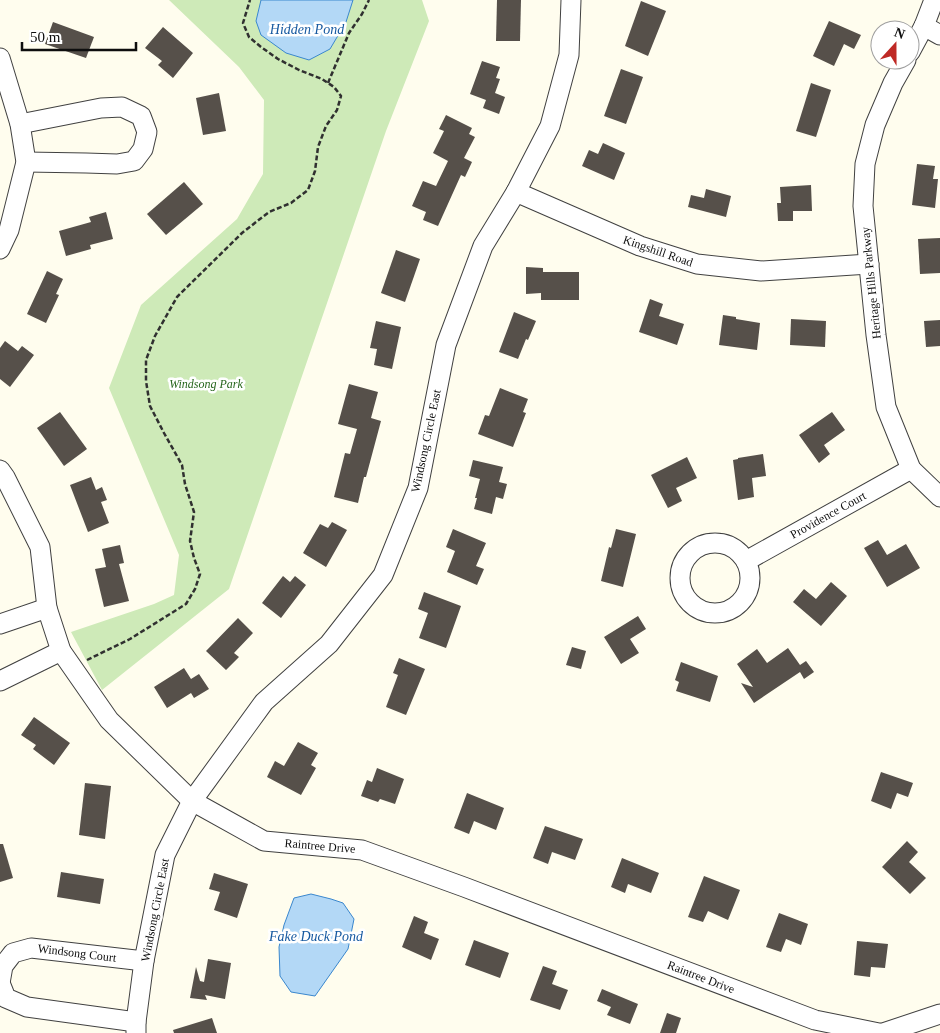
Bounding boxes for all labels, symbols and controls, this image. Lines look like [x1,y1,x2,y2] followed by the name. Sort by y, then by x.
[22,20,136,52] scale bar
[870,20,920,70] north arrow
[269,22,345,37] water label: Hidden Pond
[892,25,907,42] text: N
[30,29,61,45] text: 50 m
[858,226,884,340] street label: Heritage Hills Parkway
[621,232,695,270] street label: Kingshill Road
[169,377,244,391] park label: Windsong Park
[408,388,444,494] street label: Windsong Circle East
[788,488,869,542] street label: Providence Court
[284,836,356,856] street label: Raintree Drive
[138,857,172,963] street label: Windsong Circle East
[268,929,364,944] water label: Fake Duck Pond
[37,941,118,965] street label: Windsong Court
[665,958,737,996] street label: Raintree Drive

